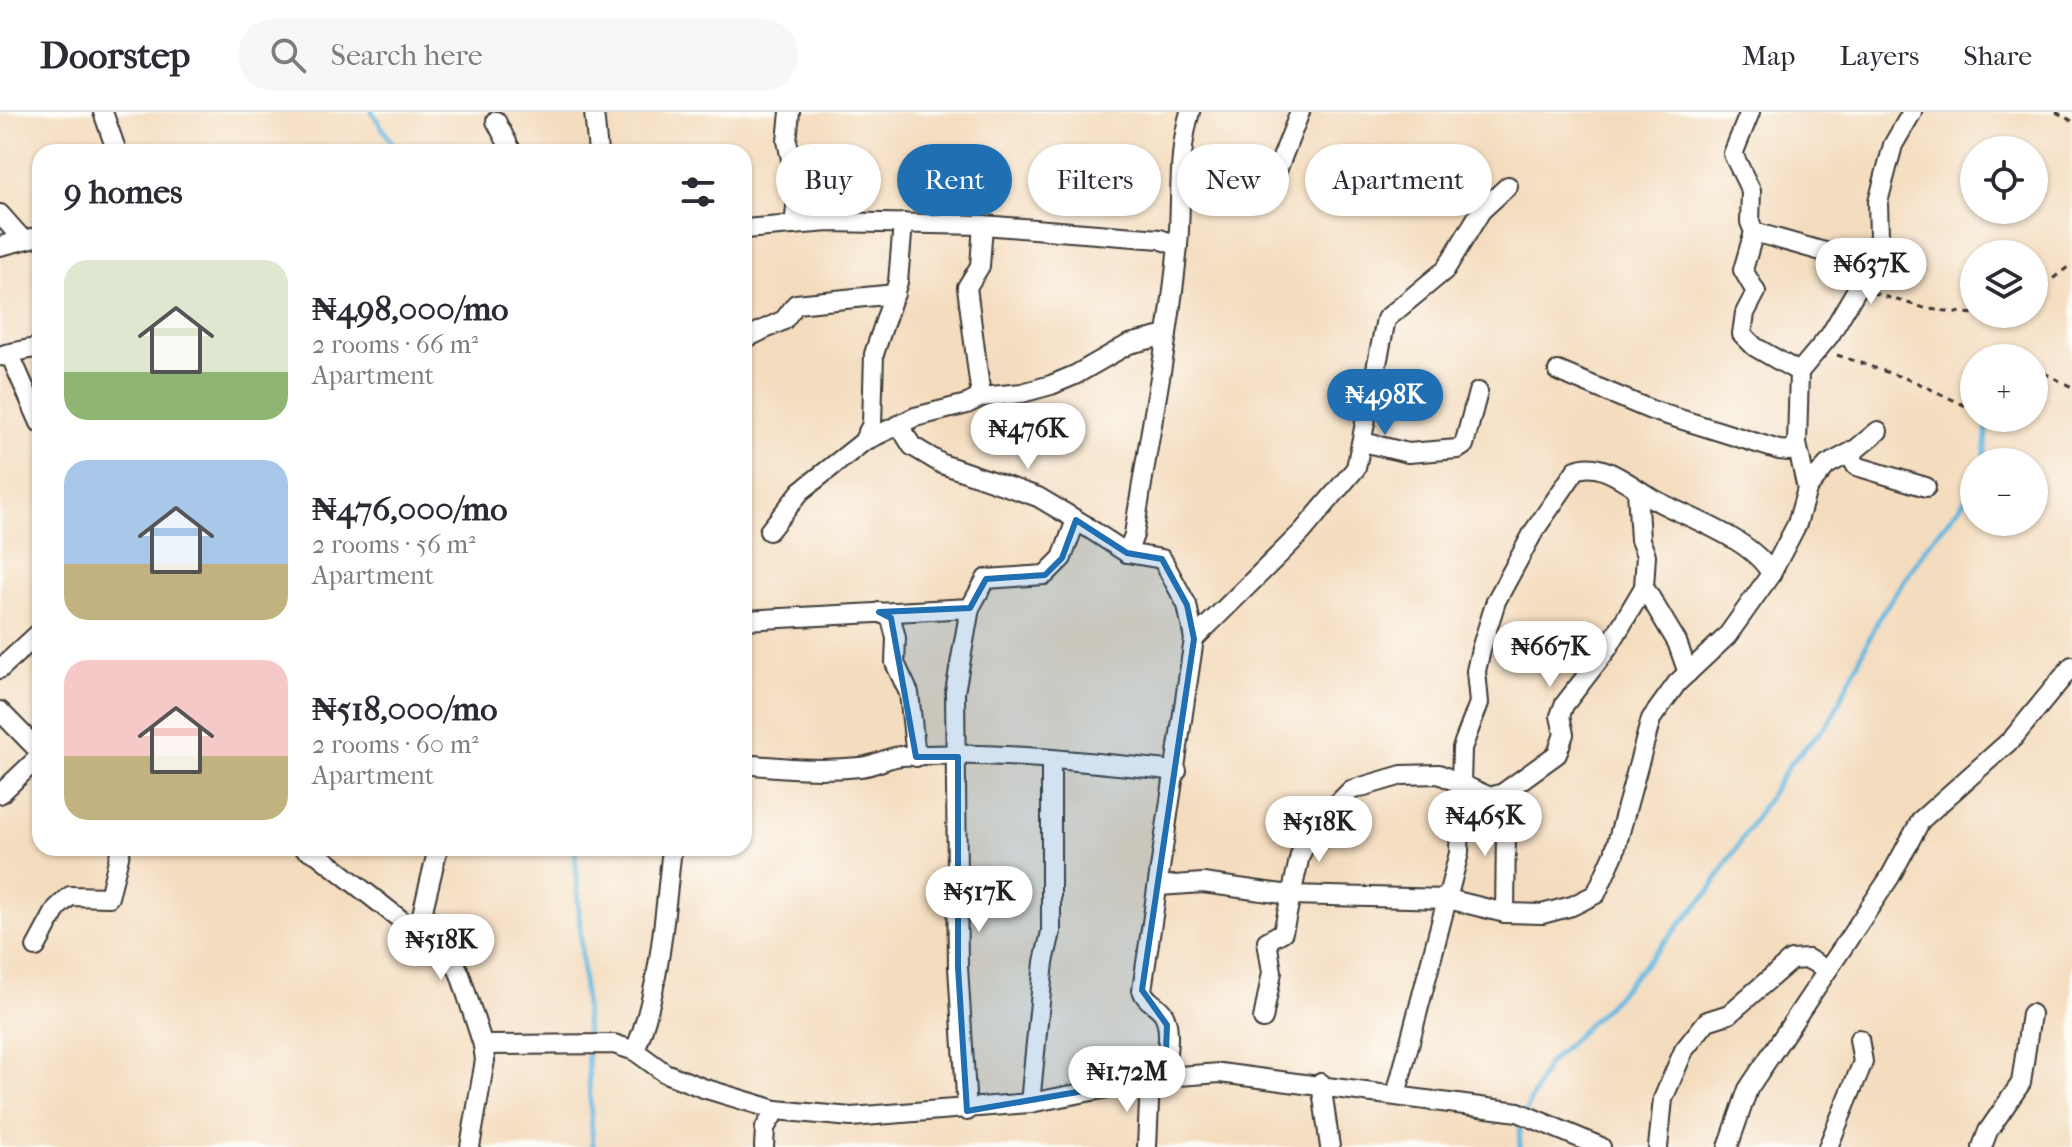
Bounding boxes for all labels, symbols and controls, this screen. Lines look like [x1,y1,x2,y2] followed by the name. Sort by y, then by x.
[238,19,798,91] search box
[40,33,190,78] text: Doorstep
[266,33,310,77] icon: search
[330,38,483,73] text: Search here
[1742,39,1795,72] text: Map
[1839,39,1919,72] text: Layers
[1963,39,2032,72] text: Share
[1960,136,2048,536] map controls
[1960,136,2048,224] button: locate
[776,144,881,216] chip: Buy
[897,144,1012,216] chip: Rent
[1028,144,1161,216] chip: Filters
[1177,144,1289,216] chip: New
[1305,144,1492,216] chip: Apartment
[676,170,720,214] icon: filters
[64,172,183,212] text: 9 homes
[1815,238,1927,306] pin: ₦637K
[1960,240,2048,328] button: layers
[1834,248,1908,279] text: ₦637K
[312,289,509,329] text: ₦498,000/mo
[128,292,224,388] icon: home
[312,329,478,360] text: 2 rooms · 66 m²
[1960,344,2048,432] button: +
[312,360,434,391] text: Apartment
[1329,369,1441,437] pin: ₦498K
[1345,379,1425,410] text: ₦498K
[972,403,1084,471] pin: ₦476K
[989,413,1067,444] text: ₦476K
[1960,448,2048,536] button: −
[312,489,507,529] text: ₦476,000/mo
[128,492,224,588] icon: home
[312,529,476,560] text: 2 rooms · 56 m²
[312,560,434,591] text: Apartment
[1494,621,1606,689] pin: ₦667K
[1511,631,1589,662] text: ₦667K
[312,689,497,729] text: ₦518,000/mo
[128,692,224,788] icon: home
[312,729,479,760] text: 2 rooms · 60 m²
[312,760,434,791] text: Apartment
[1429,790,1541,858] pin: ₦465K
[1263,796,1375,864] pin: ₦518K
[1446,800,1524,831] text: ₦465K
[1283,806,1355,837] text: ₦518K
[923,866,1035,934] pin: ₦517K
[944,876,1014,907] text: ₦517K
[385,914,497,982] pin: ₦518K
[405,924,477,955] text: ₦518K
[1062,1046,1192,1114] pin: ₦1.72M
[1086,1056,1168,1087] text: ₦1.72M

